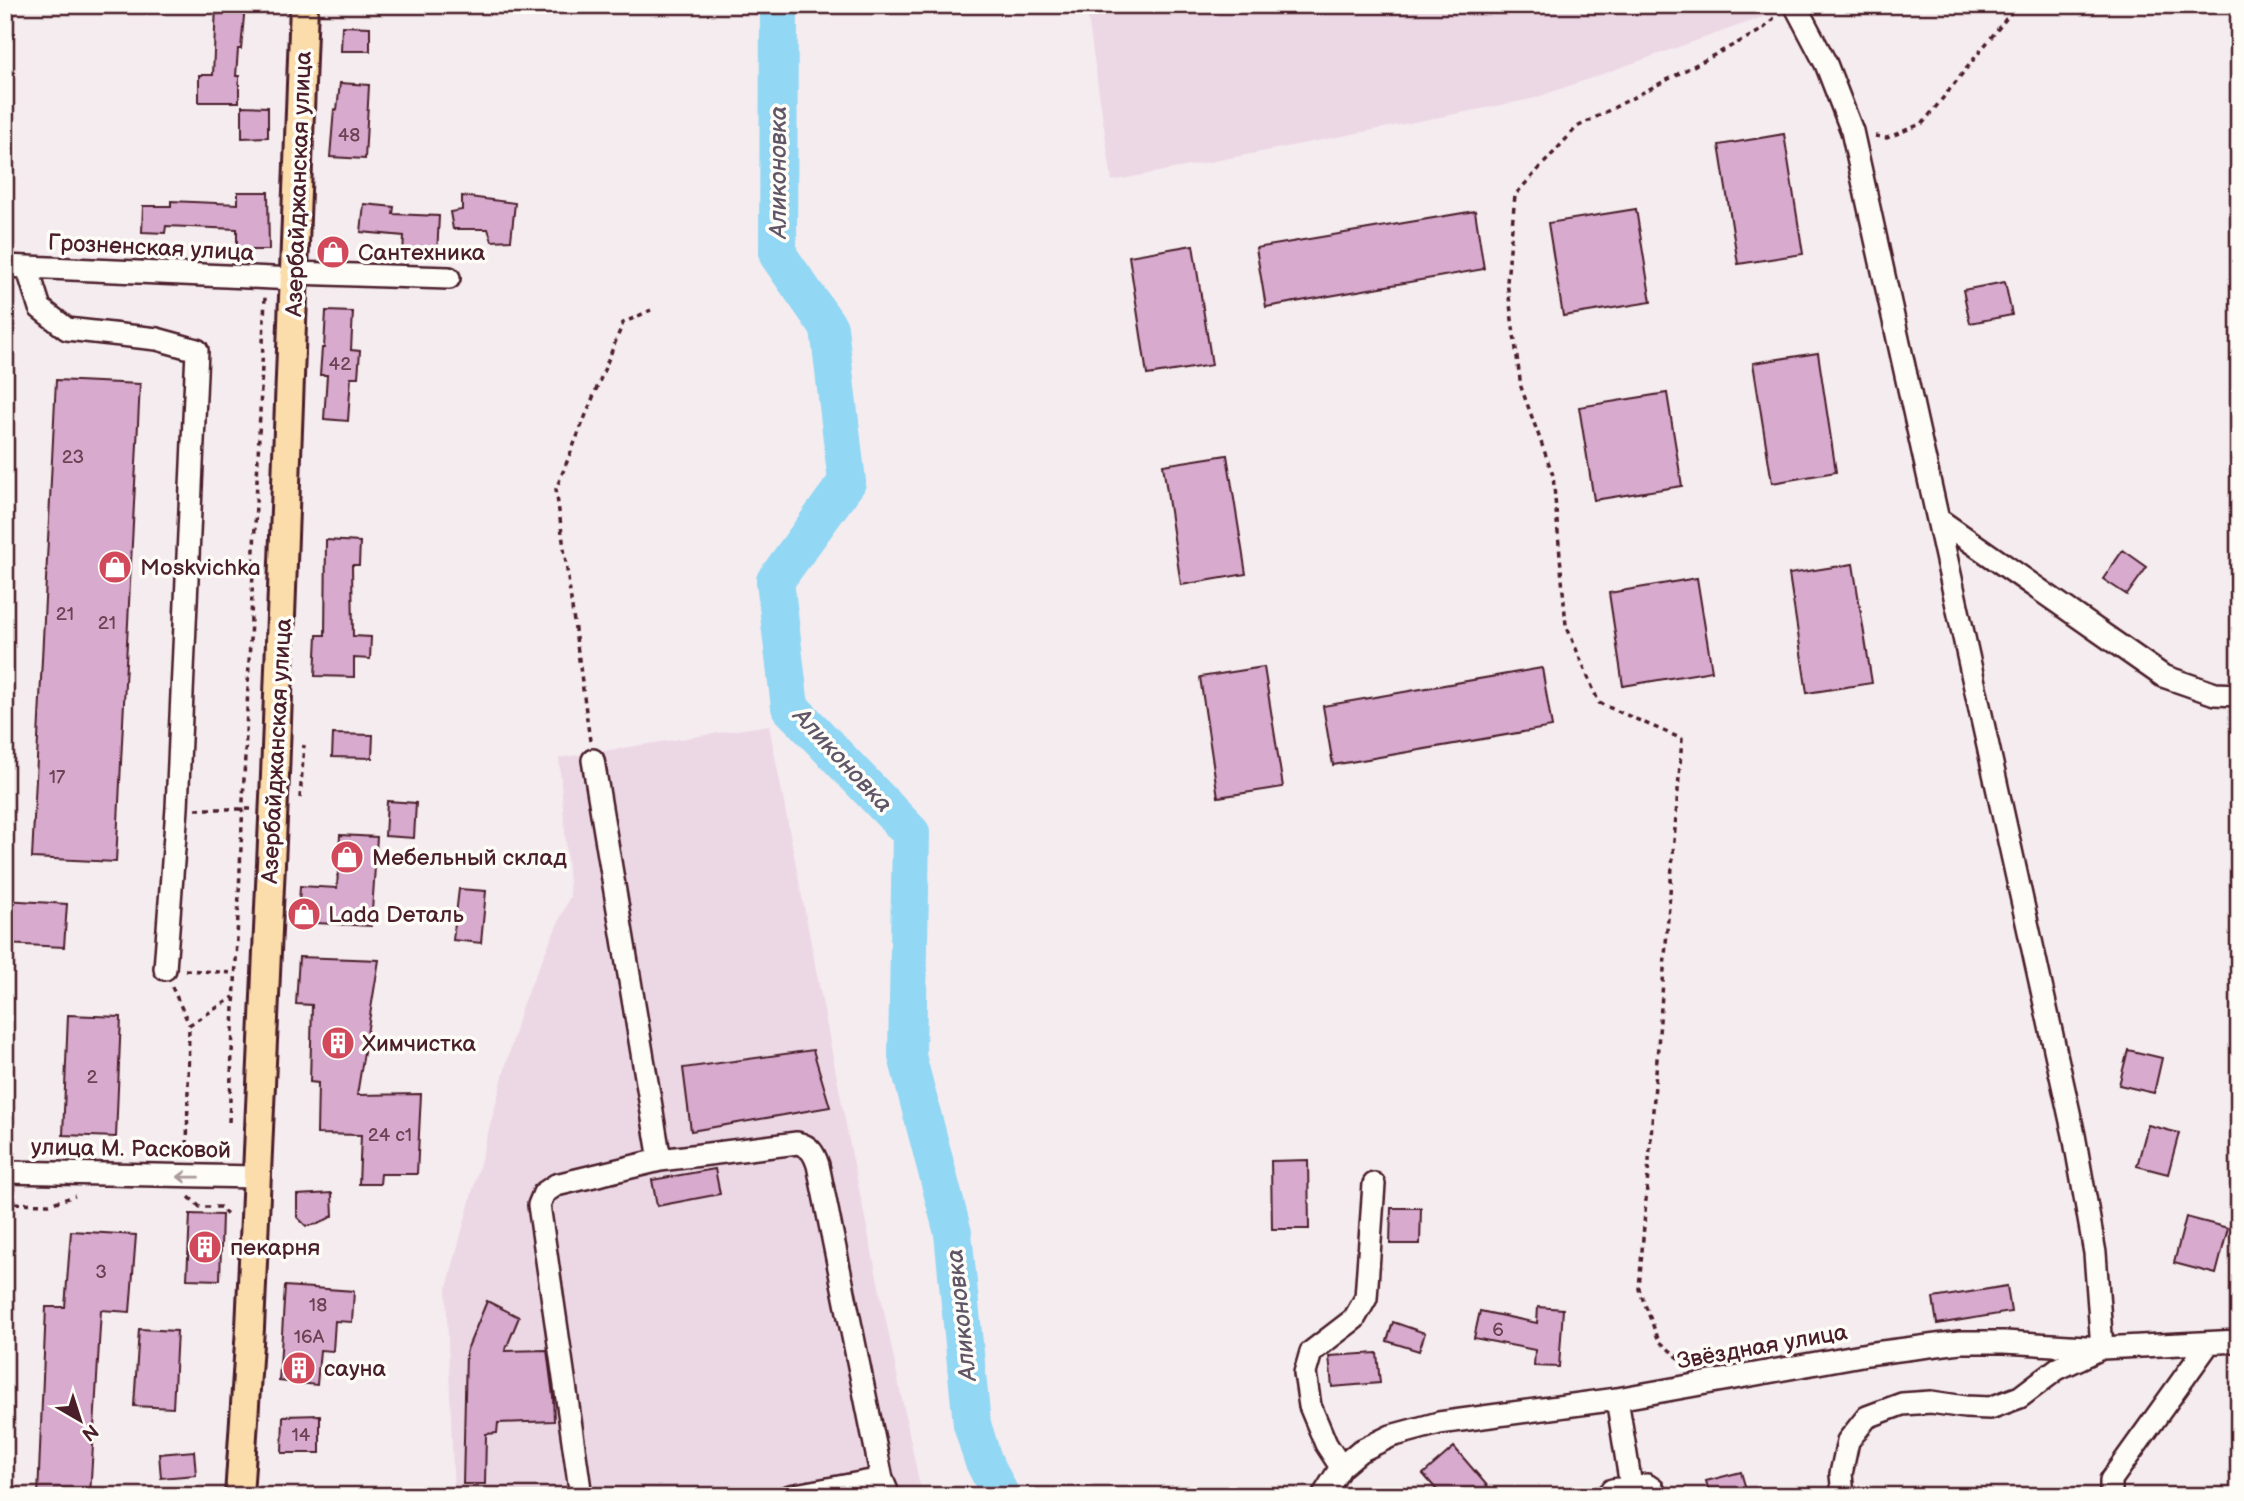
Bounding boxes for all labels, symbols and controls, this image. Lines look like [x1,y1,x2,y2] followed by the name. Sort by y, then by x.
[280,50,318,318] street label: Азербайджанская улица
[764,106,793,240] water label: Аликоновка
[338,124,360,147] house number: 48
[47,229,255,267] street label: Грозненская улица
[314,233,352,271] shop icon: Сантехника
[358,239,486,267] place label: Сантехника
[329,353,352,376] house number: 42
[62,446,84,469] house number: 23
[96,548,134,586] shop icon: Moskvichka
[140,554,261,582] place label: Moskvichka
[56,603,74,626] house number: 21
[98,612,116,635] house number: 21
[256,617,298,885] street label: Азербайджанская улица
[785,701,898,819] water label: Аликоновка
[49,766,66,789] house number: 17
[328,838,366,876] shop icon: Мебельный склад
[372,844,567,872] place label: Мебельный склад
[285,895,323,933] shop icon: Lada Dеталь
[328,901,464,929] place label: Lada Dеталь
[319,1024,357,1062] building icon: Химчистка
[362,1030,476,1058] place label: Химчистка
[86,1066,98,1089] house number: 2
[368,1124,412,1147] house number: 24 с1
[31,1133,231,1165] street label: улица М. Расковой
[177,1170,200,1183] one-way arrow
[186,1228,224,1266] building icon: пекарня
[230,1234,320,1262] place label: пекарня
[940,1248,983,1384] water label: Аликоновка
[95,1261,107,1284] house number: 3
[309,1294,327,1317] house number: 18
[1675,1318,1850,1376] street label: Звёздная улица
[1492,1319,1504,1342] house number: 6
[294,1326,325,1349] house number: 16А
[280,1349,318,1387] building icon: сауна
[324,1355,387,1383] place label: сауна
[46,1386,116,1456] north arrow
[77,1419,103,1445] text: N
[292,1424,311,1447] house number: 14

